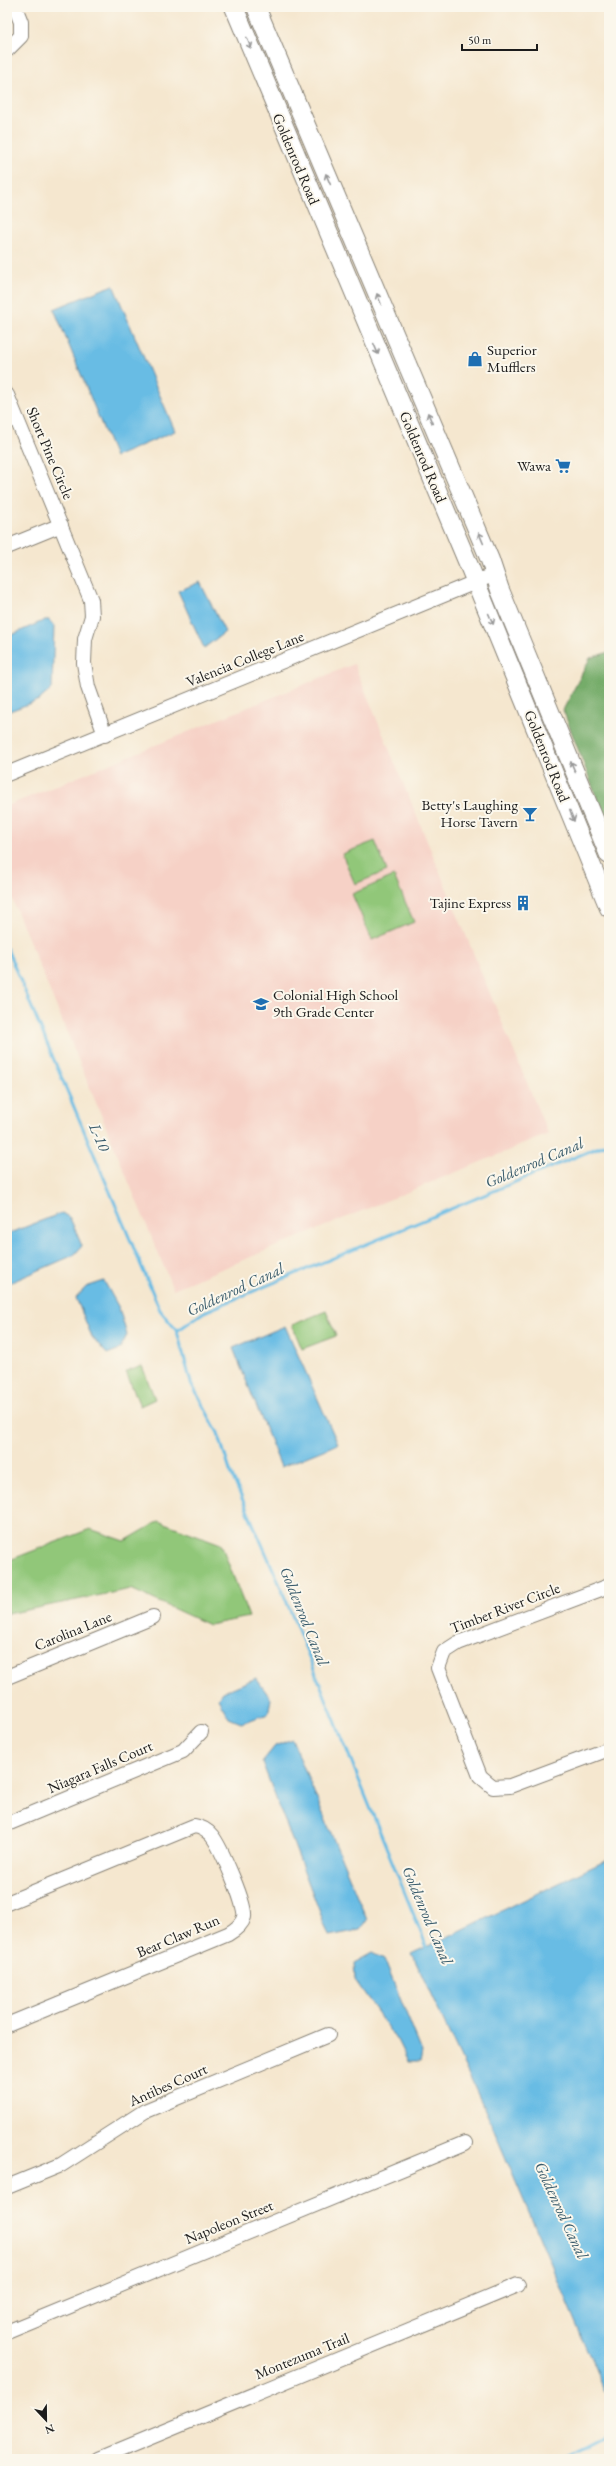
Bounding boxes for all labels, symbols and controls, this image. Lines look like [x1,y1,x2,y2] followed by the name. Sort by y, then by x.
[462,26,537,52] scale bar
[468,32,492,48] text: 50 m
[245,37,253,49] one-way arrow
[269,110,324,208] street label: Goldenrod Road
[324,173,332,185] one-way arrow
[375,293,383,305] one-way arrow
[487,340,537,376] place label: Superior Mufflers
[373,342,381,354] one-way arrow
[466,350,484,368] shop icon: Superior Mufflers
[22,404,78,502] street label: Short Pine Circle
[396,408,451,506] street label: Goldenrod Road
[426,413,433,425] one-way arrow
[517,456,551,475] place label: Wawa
[554,457,572,475] supermarket icon: Wawa
[477,532,484,544] one-way arrow
[487,612,495,624] one-way arrow
[183,626,307,691] street label: Valencia College Lane
[520,707,575,805] street label: Goldenrod Road
[568,762,576,774] one-way arrow
[421,795,518,831] place label: Betty's Laughing Horse Tavern
[521,805,539,823] bar icon: Betty's Laughing Horse Tavern
[569,810,576,822] one-way arrow
[430,893,511,912] place label: Tajine Express
[514,894,532,912] building icon: Tajine Express
[273,985,399,1021] place label: Colonial High School 9th Grade Center
[252,995,270,1013] school or university icon: Colonial High School 9th Grade Center
[84,1119,115,1156] water label: L-10
[482,1132,587,1193] water label: Goldenrod Canal
[183,1258,288,1321] water label: Goldenrod Canal
[275,1564,334,1669] water label: Goldenrod Canal
[447,1578,563,1637] street label: Timber River Circle
[31,1606,114,1655] street label: Carolina Lane
[45,1736,155,1797] street label: Niagara Falls Court
[397,1863,458,1968] water label: Goldenrod Canal
[133,1909,222,1962] street label: Bear Claw Run
[125,2059,210,2111] street label: Antibes Court
[530,2158,593,2263] water label: Goldenrod Canal
[182,2195,276,2248] street label: Napoleon Street
[252,2328,352,2383] street label: Montezuma Trail
[26,2400,66,2440] north arrow
[43,2421,56,2437] text: N

